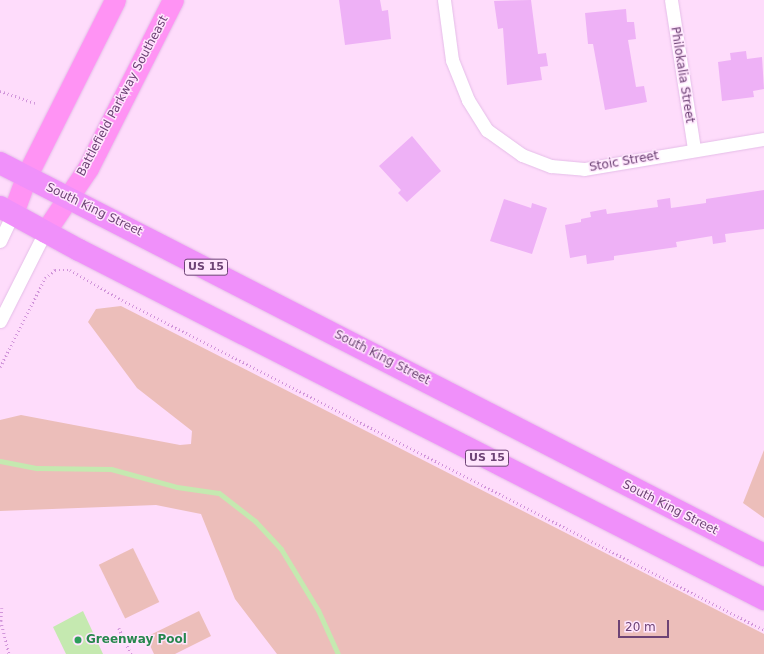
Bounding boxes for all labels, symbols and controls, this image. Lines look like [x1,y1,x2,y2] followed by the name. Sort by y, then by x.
[74,13,172,179] street label: Battlefield Parkway Southeast
[667,26,697,124] street label: Philokalia Street
[588,149,660,175] street label: Stoic Street
[43,180,145,240] street label: South King Street
[184,258,228,276] road number: US 15
[332,328,432,388] street label: South King Street
[465,449,509,467] road number: US 15
[620,478,720,538] street label: South King Street
[620,612,671,638] scale bar
[625,620,656,634] text: 20 m
[86,633,187,647] place label: Greenway Pool
[73,635,83,645] marker: Greenway Pool

